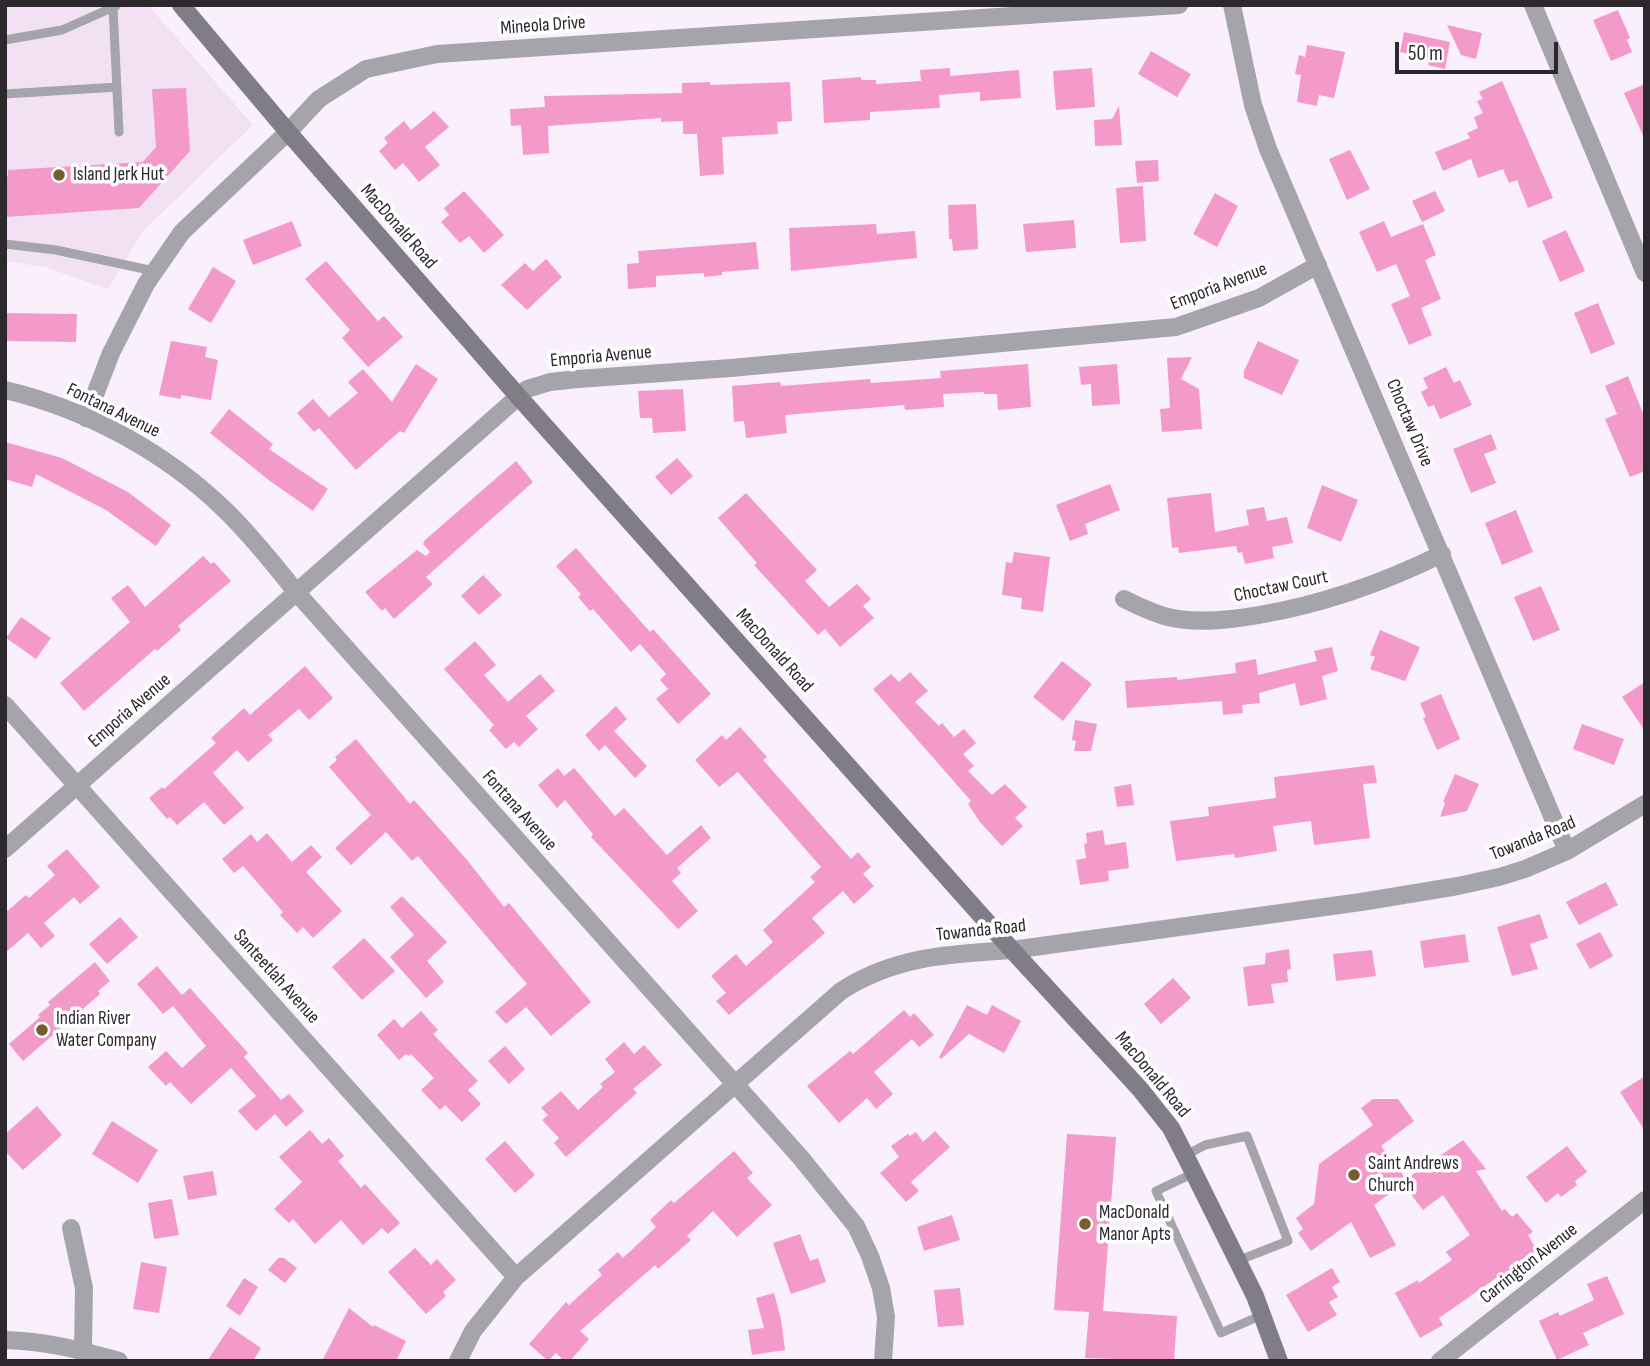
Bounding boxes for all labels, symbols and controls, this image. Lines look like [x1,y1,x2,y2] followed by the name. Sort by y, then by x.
[500,12,586,40] street label: Mineola Drive
[1398,28,1561,72] scale bar
[1408,41,1443,66] text: 50 m
[73,164,164,186] place label: Island Jerk Hut
[51,167,67,183] marker: Island Jerk Hut
[355,180,441,274] street label: MacDonald Road
[1168,258,1270,316] street label: Emporia Avenue
[549,341,653,373] street label: Emporia Avenue
[1380,376,1438,470] street label: Choctaw Drive
[63,379,163,443] street label: Fontana Avenue
[1232,566,1330,608] street label: Choctaw Court
[730,604,818,698] street label: MacDonald Road
[84,669,176,753] street label: Emporia Avenue
[477,766,561,856] street label: Fontana Avenue
[1487,812,1579,866] street label: Towanda Road
[935,915,1027,947] street label: Towanda Road
[228,925,324,1029] street label: Santeetlah Avenue
[56,1008,157,1052] place label: Indian River Water Company
[34,1022,50,1038] marker: Indian River Water Company
[1110,1027,1194,1123] street label: MacDonald Road
[1368,1153,1459,1197] place label: Saint Andrews Church
[1346,1167,1362,1183] marker: Saint Andrews Church
[1099,1202,1171,1246] place label: MacDonald Manor Apts
[1077,1216,1093,1232] marker: MacDonald Manor Apts
[1476,1219,1582,1309] street label: Carrington Avenue

